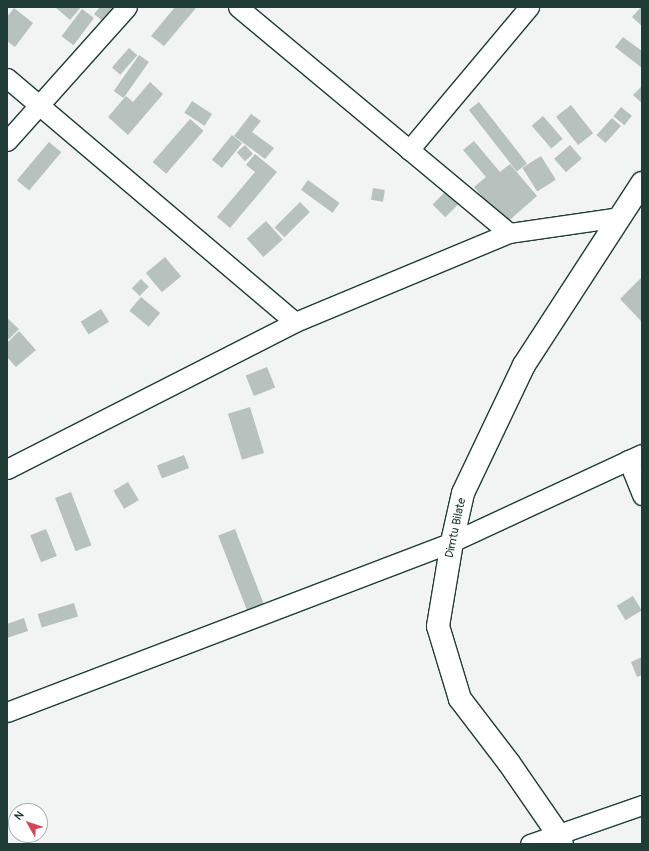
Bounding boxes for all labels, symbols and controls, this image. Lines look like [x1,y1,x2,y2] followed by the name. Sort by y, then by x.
[443,497,469,559] street label: Dimtu Bilate
[8,803,48,843] north arrow
[12,809,26,823] text: N

